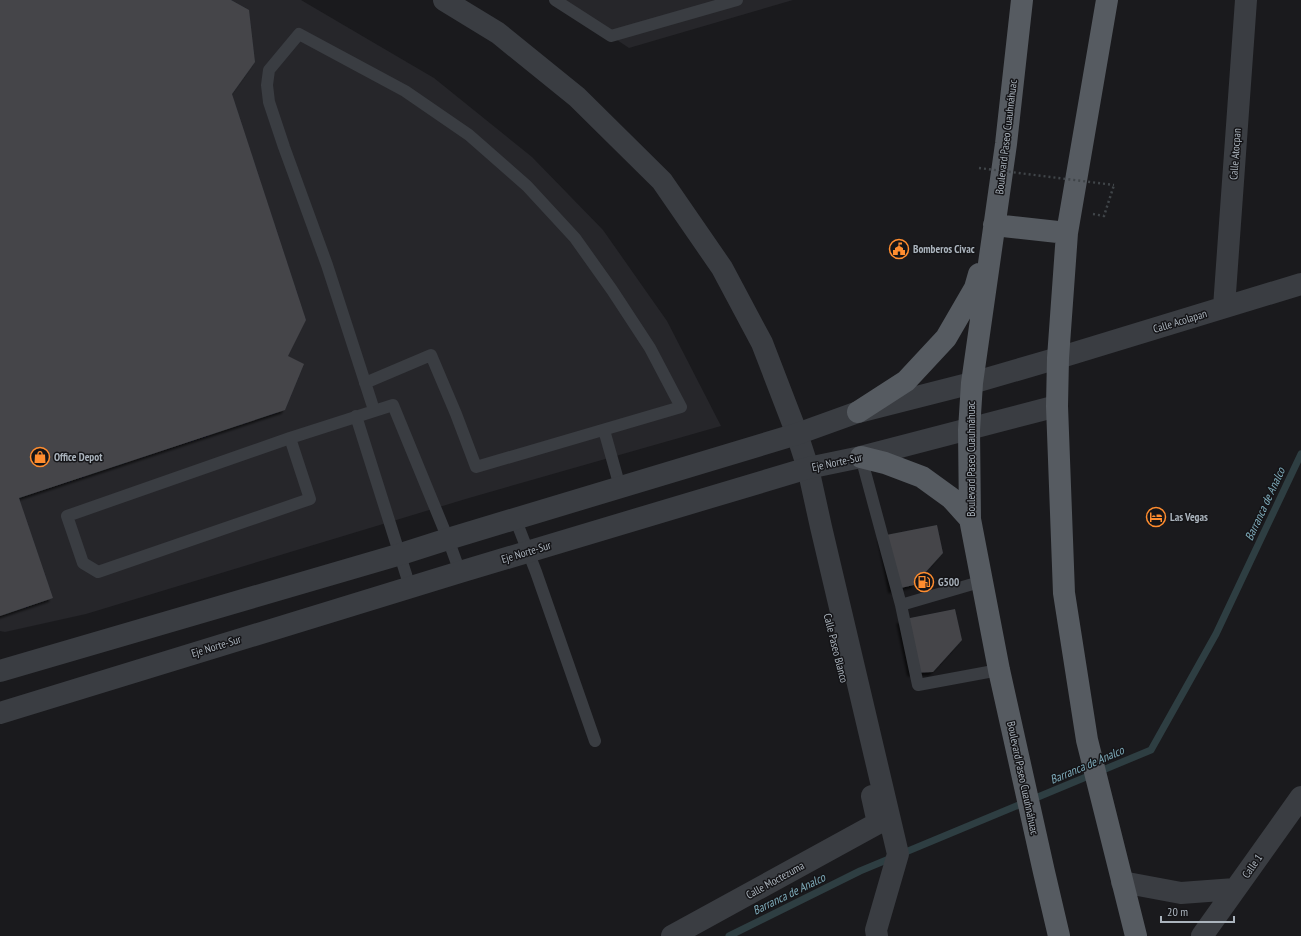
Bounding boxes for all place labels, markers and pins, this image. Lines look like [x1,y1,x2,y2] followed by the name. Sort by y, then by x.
[888,238,910,260] public building icon: Bomberos Civac
[913,242,975,256] place label: Bomberos Civac
[29,446,51,468] shop icon: Office Depot
[54,450,103,464] place label: Office Depot
[1145,506,1167,528] hotel icon: Las Vegas
[1170,510,1208,524] place label: Las Vegas
[913,571,935,593] fuel station icon: G500
[938,575,959,589] place label: G500

